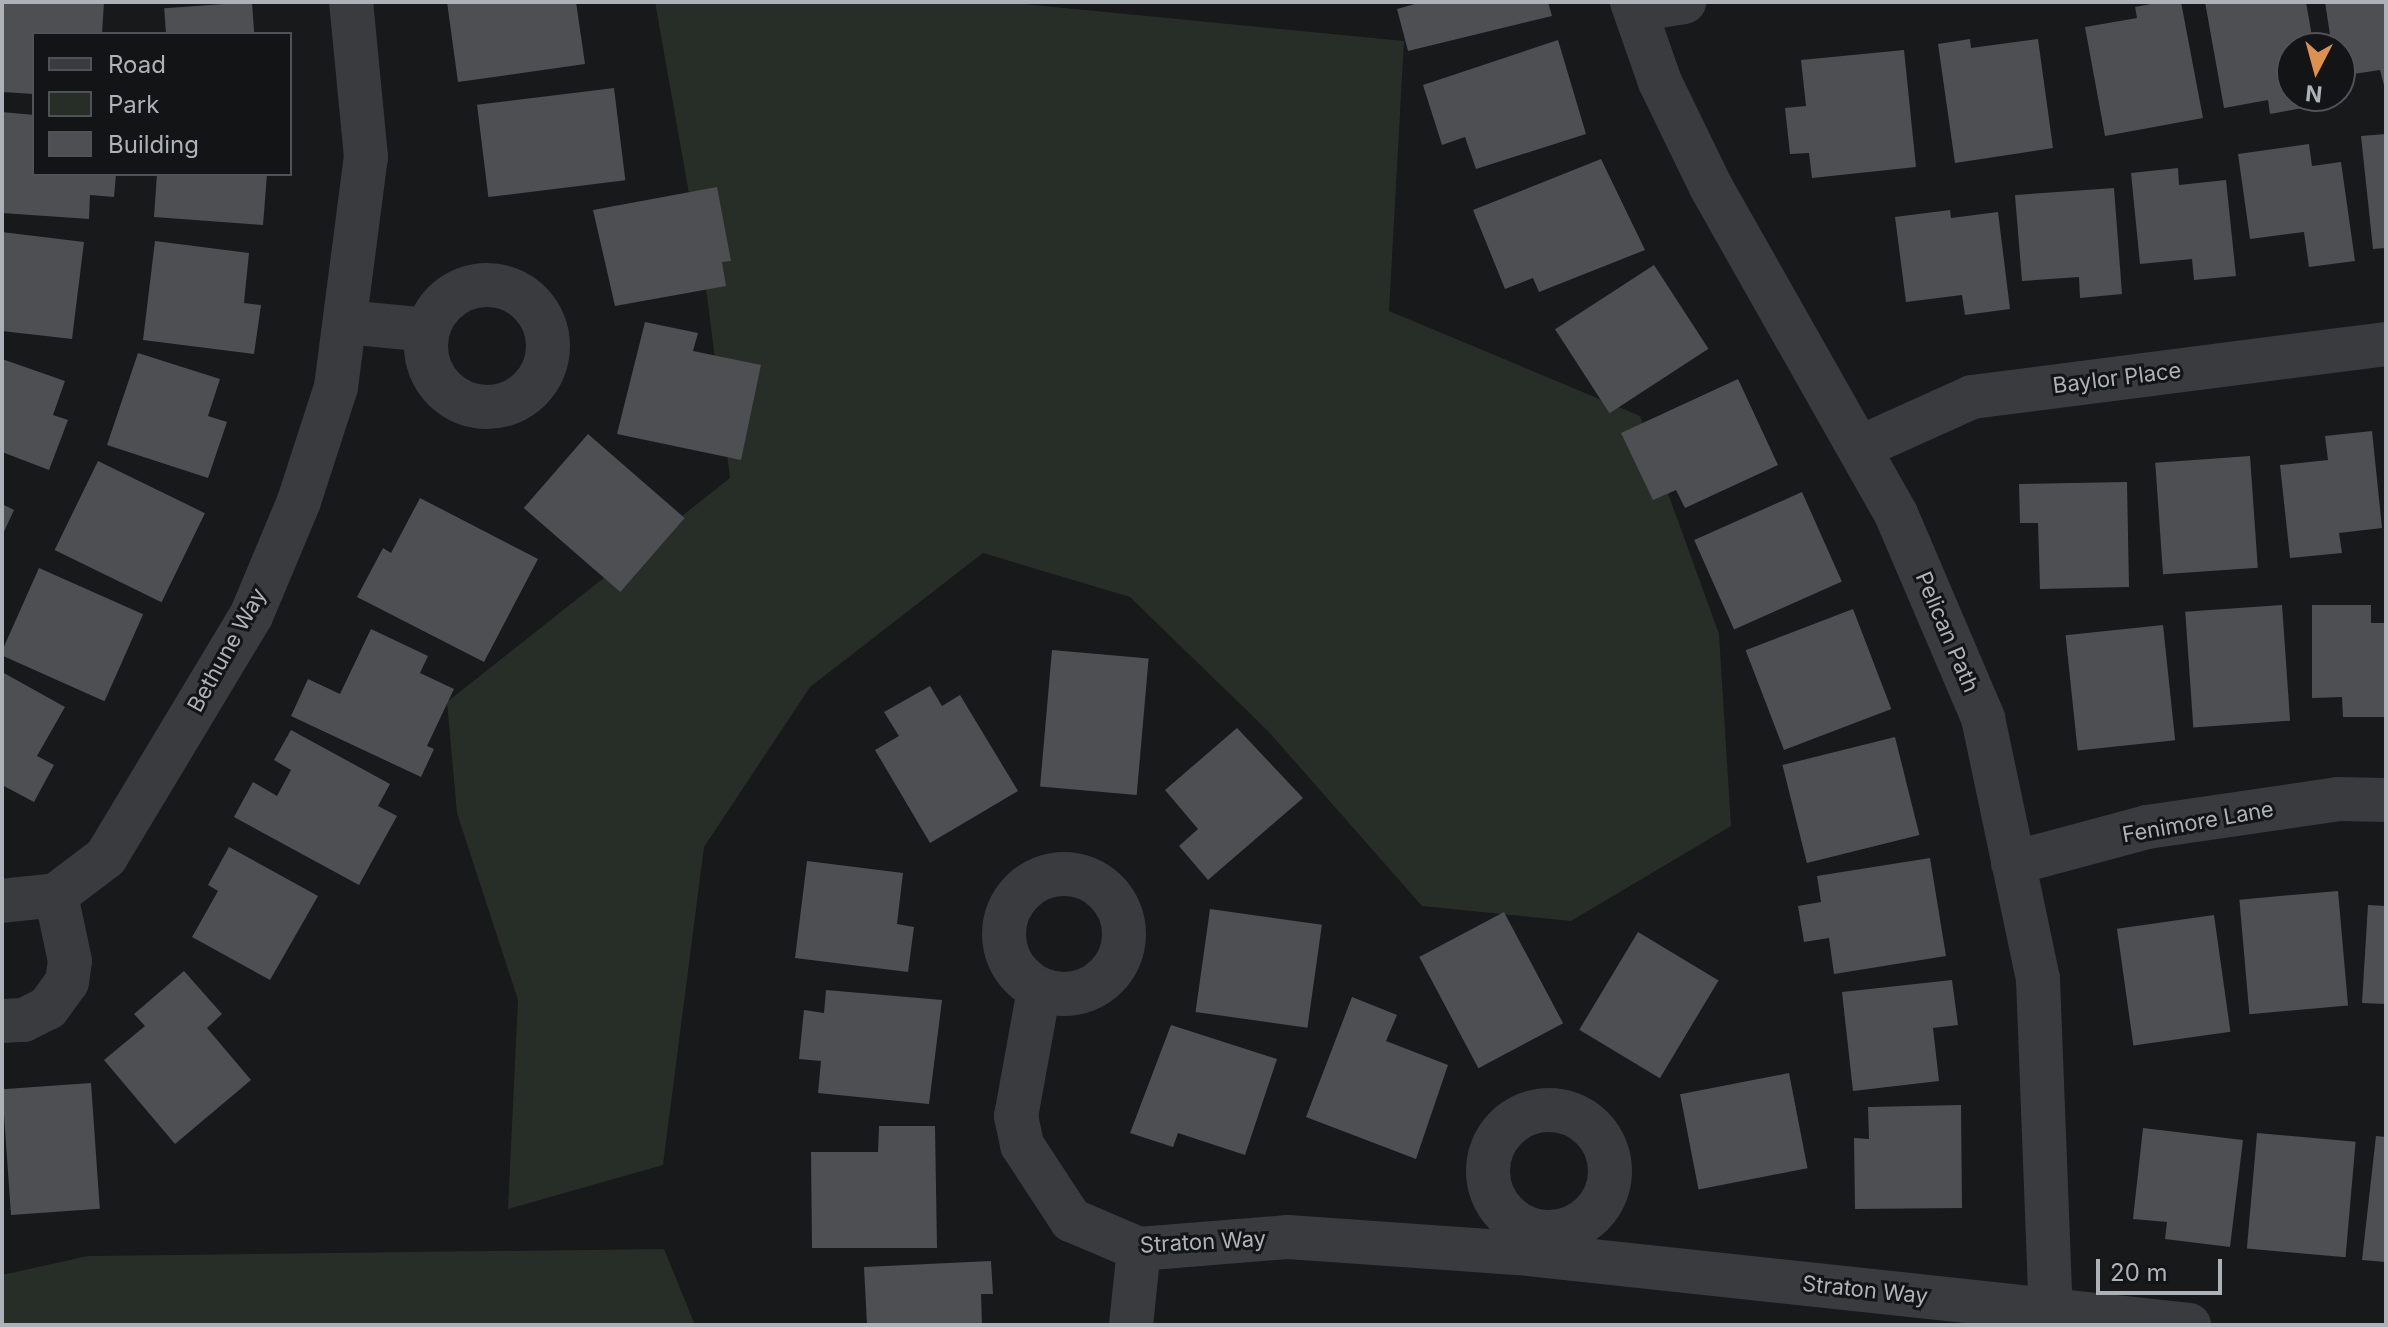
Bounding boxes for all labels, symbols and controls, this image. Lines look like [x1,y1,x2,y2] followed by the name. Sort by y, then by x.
[32,32,292,176] legend
[2276,32,2356,112] north arrow
[108,50,166,79] text: Road
[2304,80,2323,108] text: N
[108,90,159,119] text: Park
[108,130,199,159] text: Building
[2051,357,2183,399] street label: Baylor Place
[1910,568,1984,696] street label: Pelican Path
[182,584,272,716] street label: Bethune Way
[2120,796,2276,848] street label: Fenimore Lane
[1139,1226,1267,1258] street label: Straton Way
[2100,1243,2226,1293] scale bar
[2110,1258,2168,1287] text: 20 m
[1801,1270,1929,1310] street label: Straton Way

